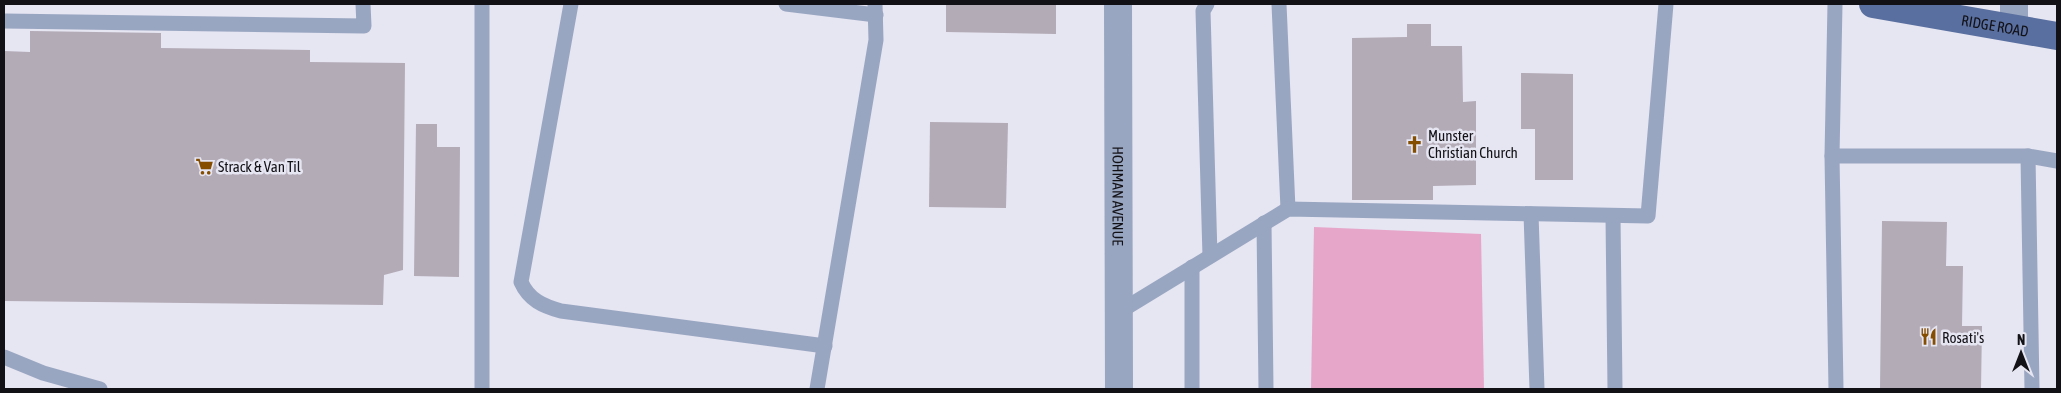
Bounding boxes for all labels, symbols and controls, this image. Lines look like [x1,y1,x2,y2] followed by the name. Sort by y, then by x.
[1960,11,2030,39] street label: RIDGE ROAD
[1428,127,1518,161] place label: Munster Christian Church
[1404,134,1424,154] church icon: Munster Christian Church
[1110,146,1127,246] street label: HOHMAN AVENUE
[194,156,214,176] supermarket icon: Strack & Van Til
[218,158,301,175] place label: Strack & Van Til
[1918,327,1938,347] restaurant icon: Rosati's
[1996,328,2046,378] north arrow
[1942,329,1984,346] place label: Rosati's
[2017,332,2025,348] text: N

